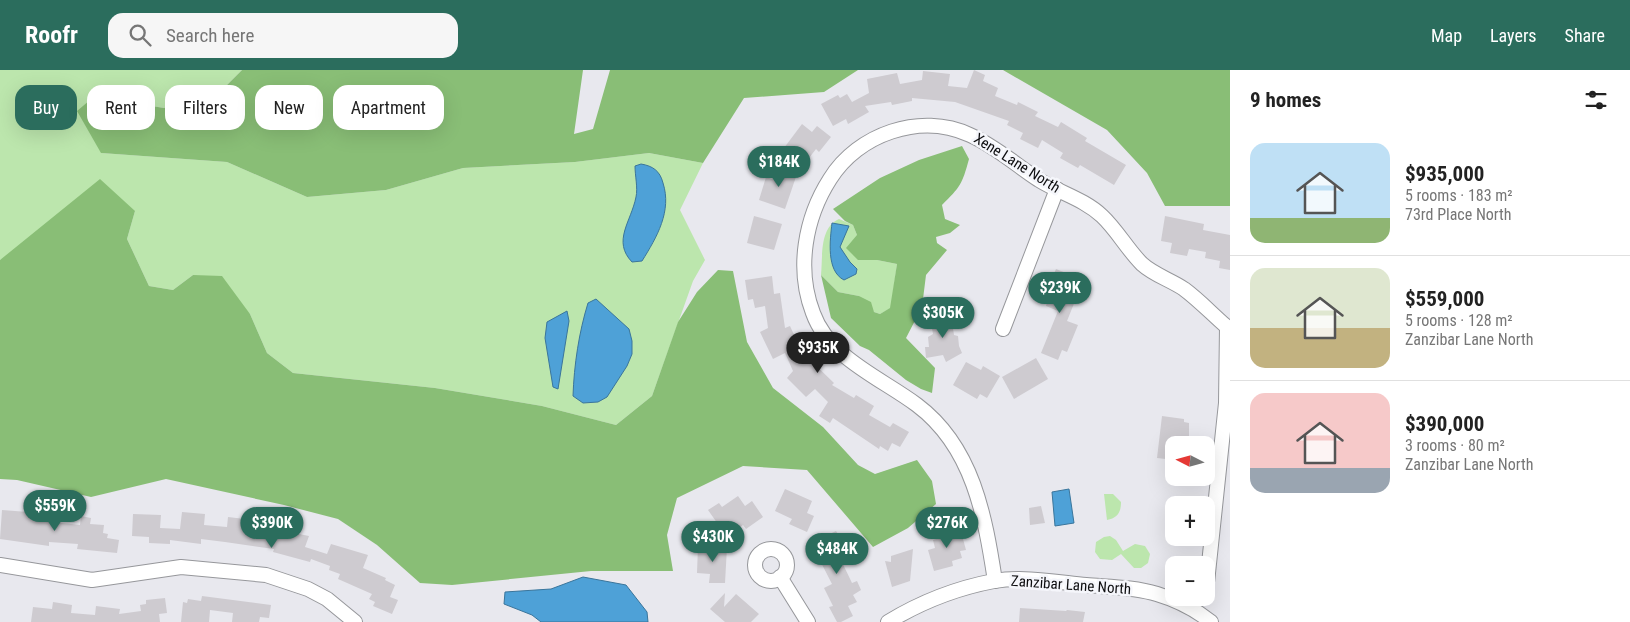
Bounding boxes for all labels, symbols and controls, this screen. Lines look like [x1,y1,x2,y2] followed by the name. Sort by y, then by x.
[108,13,458,58] search box
[25,21,78,49] text: Roofr
[126,21,154,49] icon: search
[166,24,254,47] text: Search here
[1431,25,1462,46] text: Map
[1490,25,1537,46] text: Layers
[1565,25,1605,46] text: Share
[15,85,77,130] chip: Buy
[87,85,155,130] chip: Rent
[165,85,245,130] chip: Filters
[255,85,323,130] chip: New
[333,85,444,130] chip: Apartment
[1582,86,1610,114] icon: filters
[1250,88,1321,112] text: 9 homes
[971,129,1063,197] street label: Xene Lane North
[744,146,814,188] pin: $184K
[758,152,800,171] text: $184K
[1405,162,1484,186] text: $935,000
[1290,163,1350,223] icon: home
[1405,186,1513,205] text: 5 rooms · 183 m²
[1405,205,1512,224] text: 73rd Place North
[1025,272,1095,314] pin: $239K
[1039,278,1081,297] text: $239K
[1405,287,1484,311] text: $559,000
[1290,288,1350,348] icon: home
[908,296,978,339] pin: $305K
[922,303,964,322] text: $305K
[1405,311,1513,330] text: 5 rooms · 128 m²
[1405,330,1533,349] text: Zanzibar Lane North
[783,332,853,374] pin: $935K
[797,338,839,357] text: $935K
[1405,412,1484,436] text: $390,000
[1290,413,1350,473] icon: home
[1165,436,1215,486] north arrow
[1165,436,1215,606] map controls
[1405,436,1505,455] text: 3 rooms · 80 m²
[1405,455,1533,474] text: Zanzibar Lane North
[20,490,90,532] pin: $559K
[34,496,76,515] text: $559K
[1165,496,1215,546] button: +
[237,506,307,549] pin: $390K
[912,506,982,549] pin: $276K
[251,513,293,532] text: $390K
[926,513,968,532] text: $276K
[678,520,748,563] pin: $430K
[692,527,734,546] text: $430K
[802,532,872,575] pin: $484K
[816,539,858,558] text: $484K
[1165,556,1215,606] button: −
[1010,572,1132,598] street label: Zanzibar Lane North

